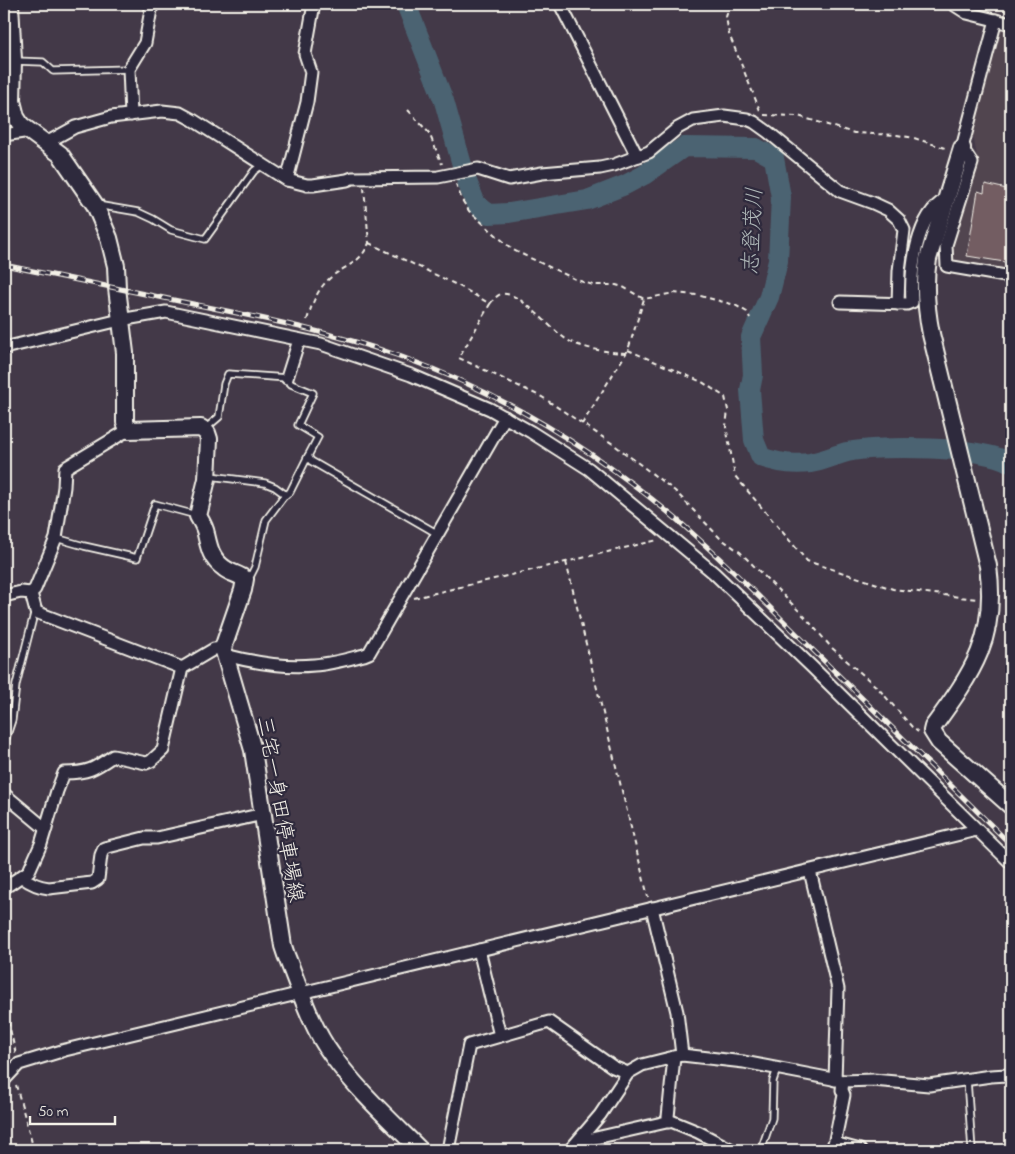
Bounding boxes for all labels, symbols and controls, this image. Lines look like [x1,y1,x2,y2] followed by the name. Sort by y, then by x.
[736,186,772,276] water label: 志登茂川
[248,714,310,905] street label: 三宅一身田停車場線
[30,1094,115,1126] scale bar
[38,1101,69,1123] text: 50 m

